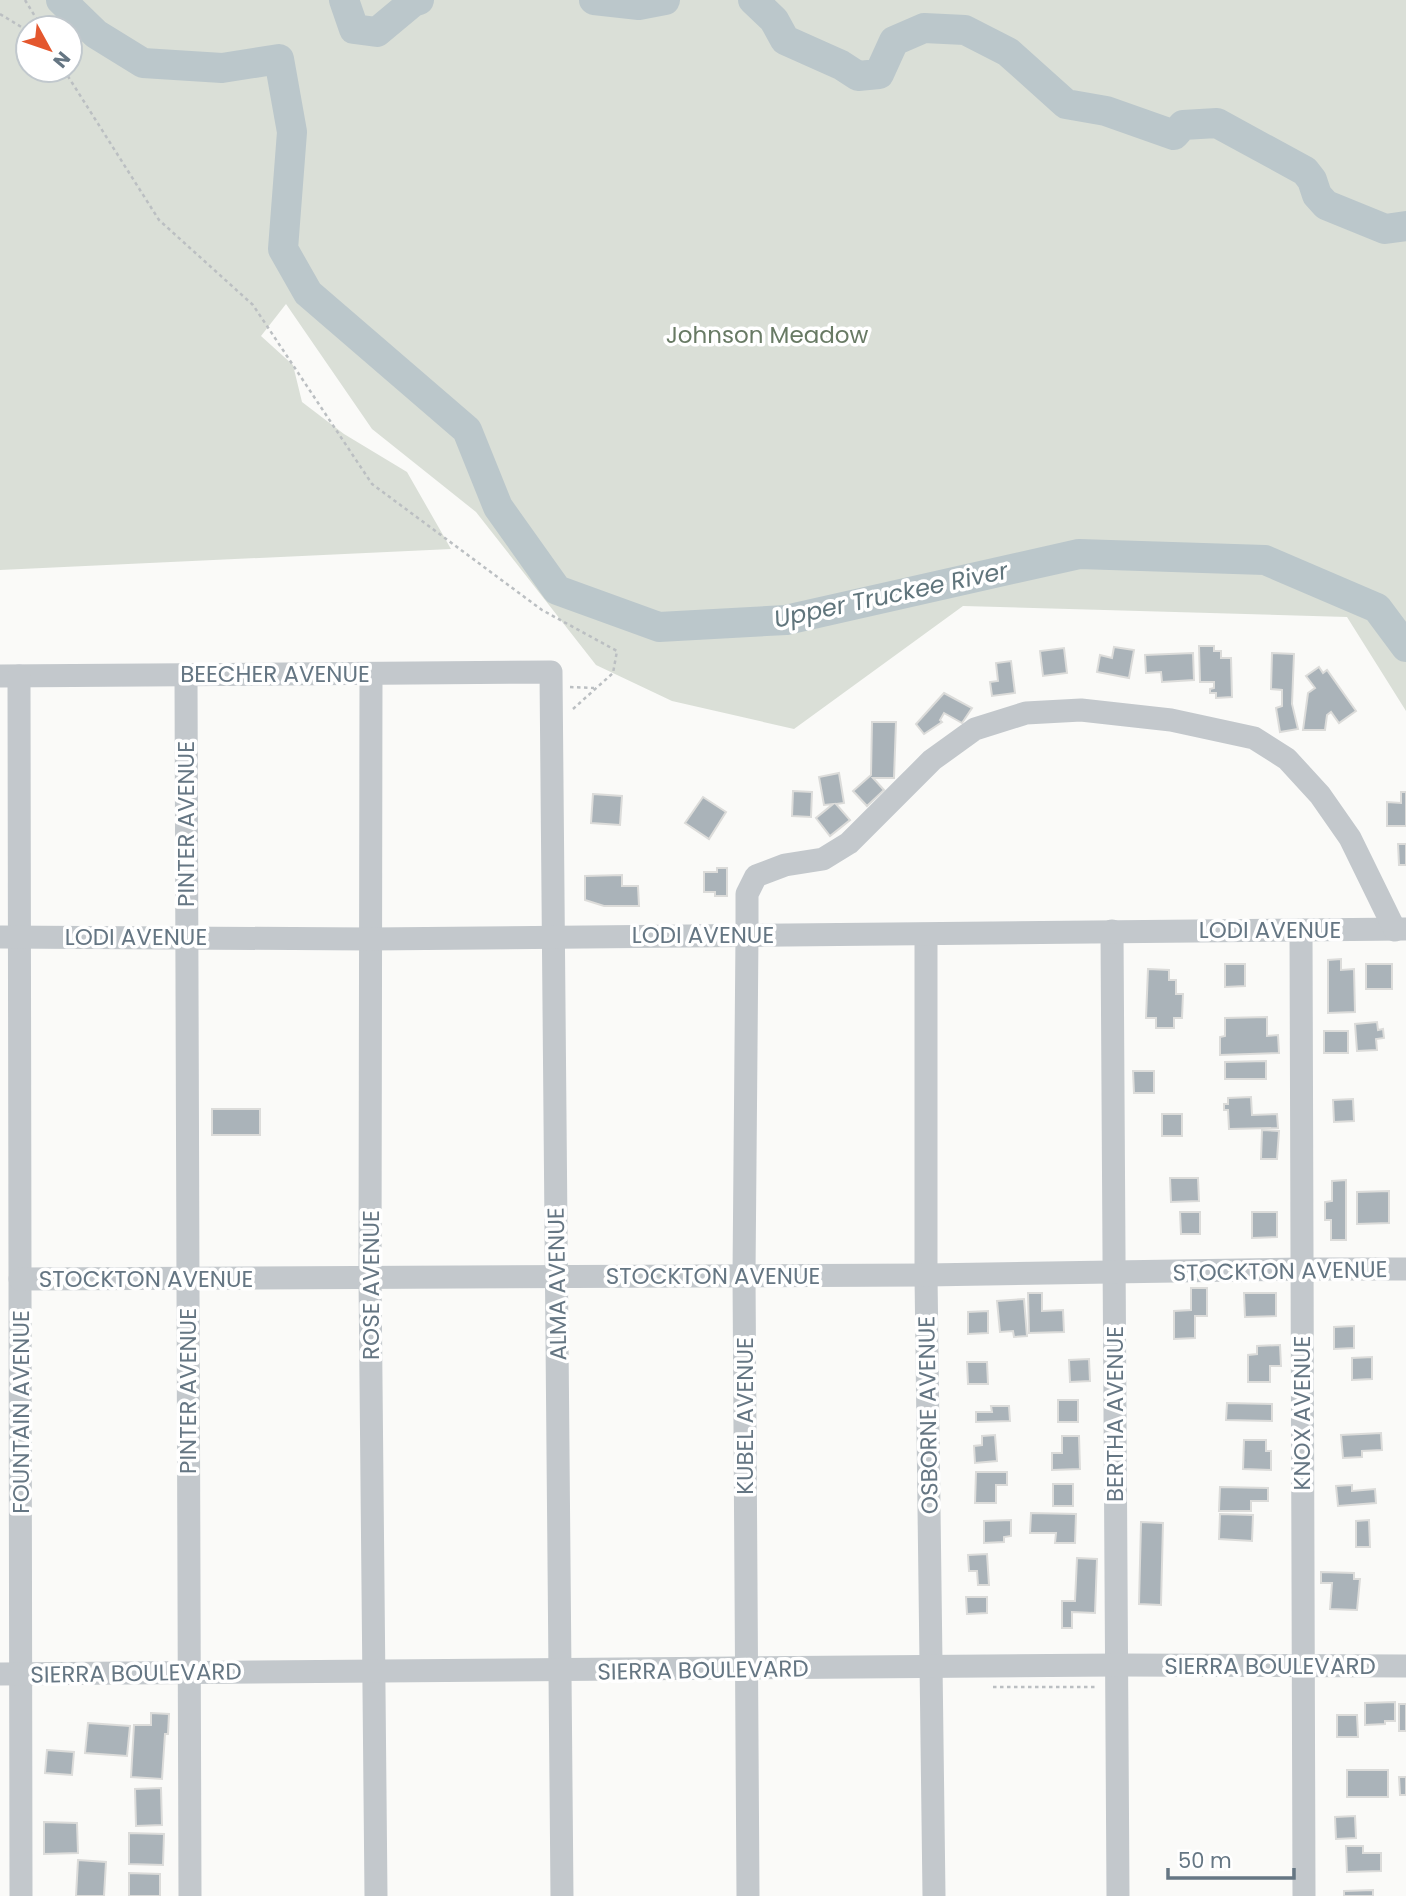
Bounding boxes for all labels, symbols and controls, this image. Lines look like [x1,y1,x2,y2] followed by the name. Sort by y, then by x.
[14,14,84,84] north arrow
[47,45,77,74] text: N
[666,319,868,351] park label: Johnson Meadow
[771,553,1012,635] water label: Upper Truckee River
[180,658,370,690] street label: BEECHER AVENUE
[170,741,202,907] street label: PINTER AVENUE
[1199,914,1341,946] street label: LODI AVENUE
[632,919,774,951] street label: LODI AVENUE
[65,921,207,953] street label: LODI AVENUE
[540,1207,574,1361] street label: ALMA AVENUE
[355,1210,387,1360] street label: ROSE AVENUE
[1172,1253,1388,1289] street label: STOCKTON AVENUE
[606,1260,820,1292] street label: STOCKTON AVENUE
[39,1263,253,1295] street label: STOCKTON AVENUE
[172,1308,204,1474] street label: PINTER AVENUE
[5,1310,37,1514] street label: FOUNTAIN AVENUE
[910,1316,946,1514] street label: OSBORNE AVENUE
[1099,1326,1131,1502] street label: BERTHA AVENUE
[1286,1336,1318,1490] street label: KNOX AVENUE
[729,1337,761,1495] street label: KUBEL AVENUE
[1164,1650,1376,1682] street label: SIERRA BOULEVARD
[597,1652,809,1688] street label: SIERRA BOULEVARD
[30,1655,242,1691] street label: SIERRA BOULEVARD
[1168,1836,1294,1880] scale bar
[1178,1846,1232,1875] text: 50 m

